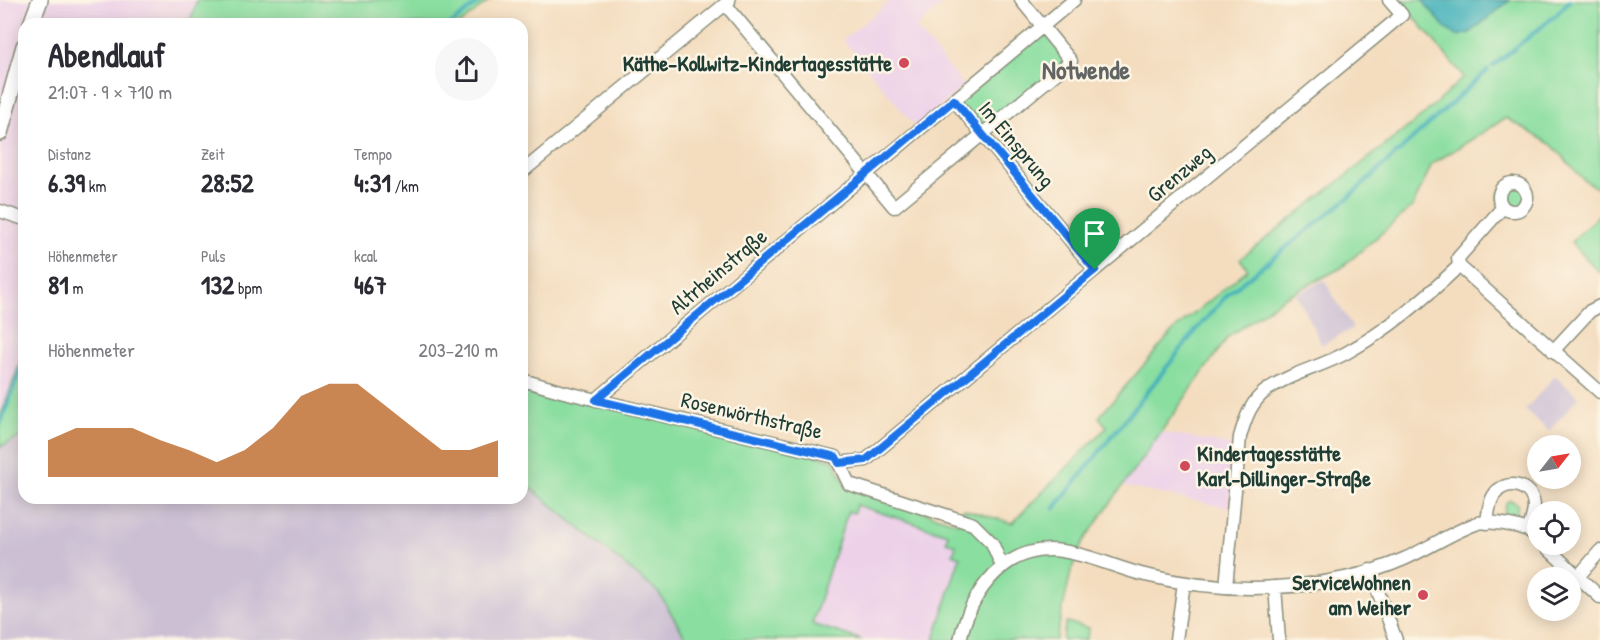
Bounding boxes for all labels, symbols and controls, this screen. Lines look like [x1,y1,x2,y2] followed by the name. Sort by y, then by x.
[48,33,165,77] text: Abendlauf
[435,38,498,101] button: share
[623,48,892,79] place label: Käthe-Kollwitz-Kindertagesstätte
[1042,52,1131,87] district label: Notwende
[897,56,911,70] marker: Käthe-Kollwitz-Kindertagesstätte
[48,78,172,105] text: 21:07 · 9 × 710 m
[972,94,1062,194] street label: Im Einsprung
[1140,137,1218,209] street label: Grenzweg
[48,143,91,165] text: Distanz
[201,143,225,165] text: Zeit
[354,143,392,165] text: Tempo
[48,165,85,200] text: 6.39
[201,165,254,200] text: 28:52
[354,165,391,200] text: 4:31
[85,175,106,197] text: km
[391,175,419,197] text: /km
[1069,208,1120,270] pin
[1078,217,1111,250] icon: arrive
[663,221,773,321] street label: Altrheinstraße
[48,245,118,267] text: Höhenmeter
[201,245,226,267] text: Puls
[354,245,377,267] text: kcal
[48,267,69,302] text: 81
[201,267,234,302] text: 132
[354,267,387,302] text: 467
[69,277,83,299] text: m
[234,277,262,299] text: bpm
[48,336,135,363] text: Höhenmeter
[419,336,498,363] text: 203–210 m
[679,384,826,446] street label: Rosenwörthstraße
[1527,435,1581,489] north arrow
[1527,435,1581,621] map controls
[1197,438,1371,494] place label: Kindertagesstätte Karl-Dillinger-Straße
[1178,459,1192,473] marker: Kindertagesstätte Karl-Dillinger-Straße
[1527,501,1581,555] button: locate
[1292,567,1412,622] place label: ServiceWohnen am Weiher
[1527,567,1581,621] button: layers
[1416,588,1430,602] marker: ServiceWohnen am Weiher

